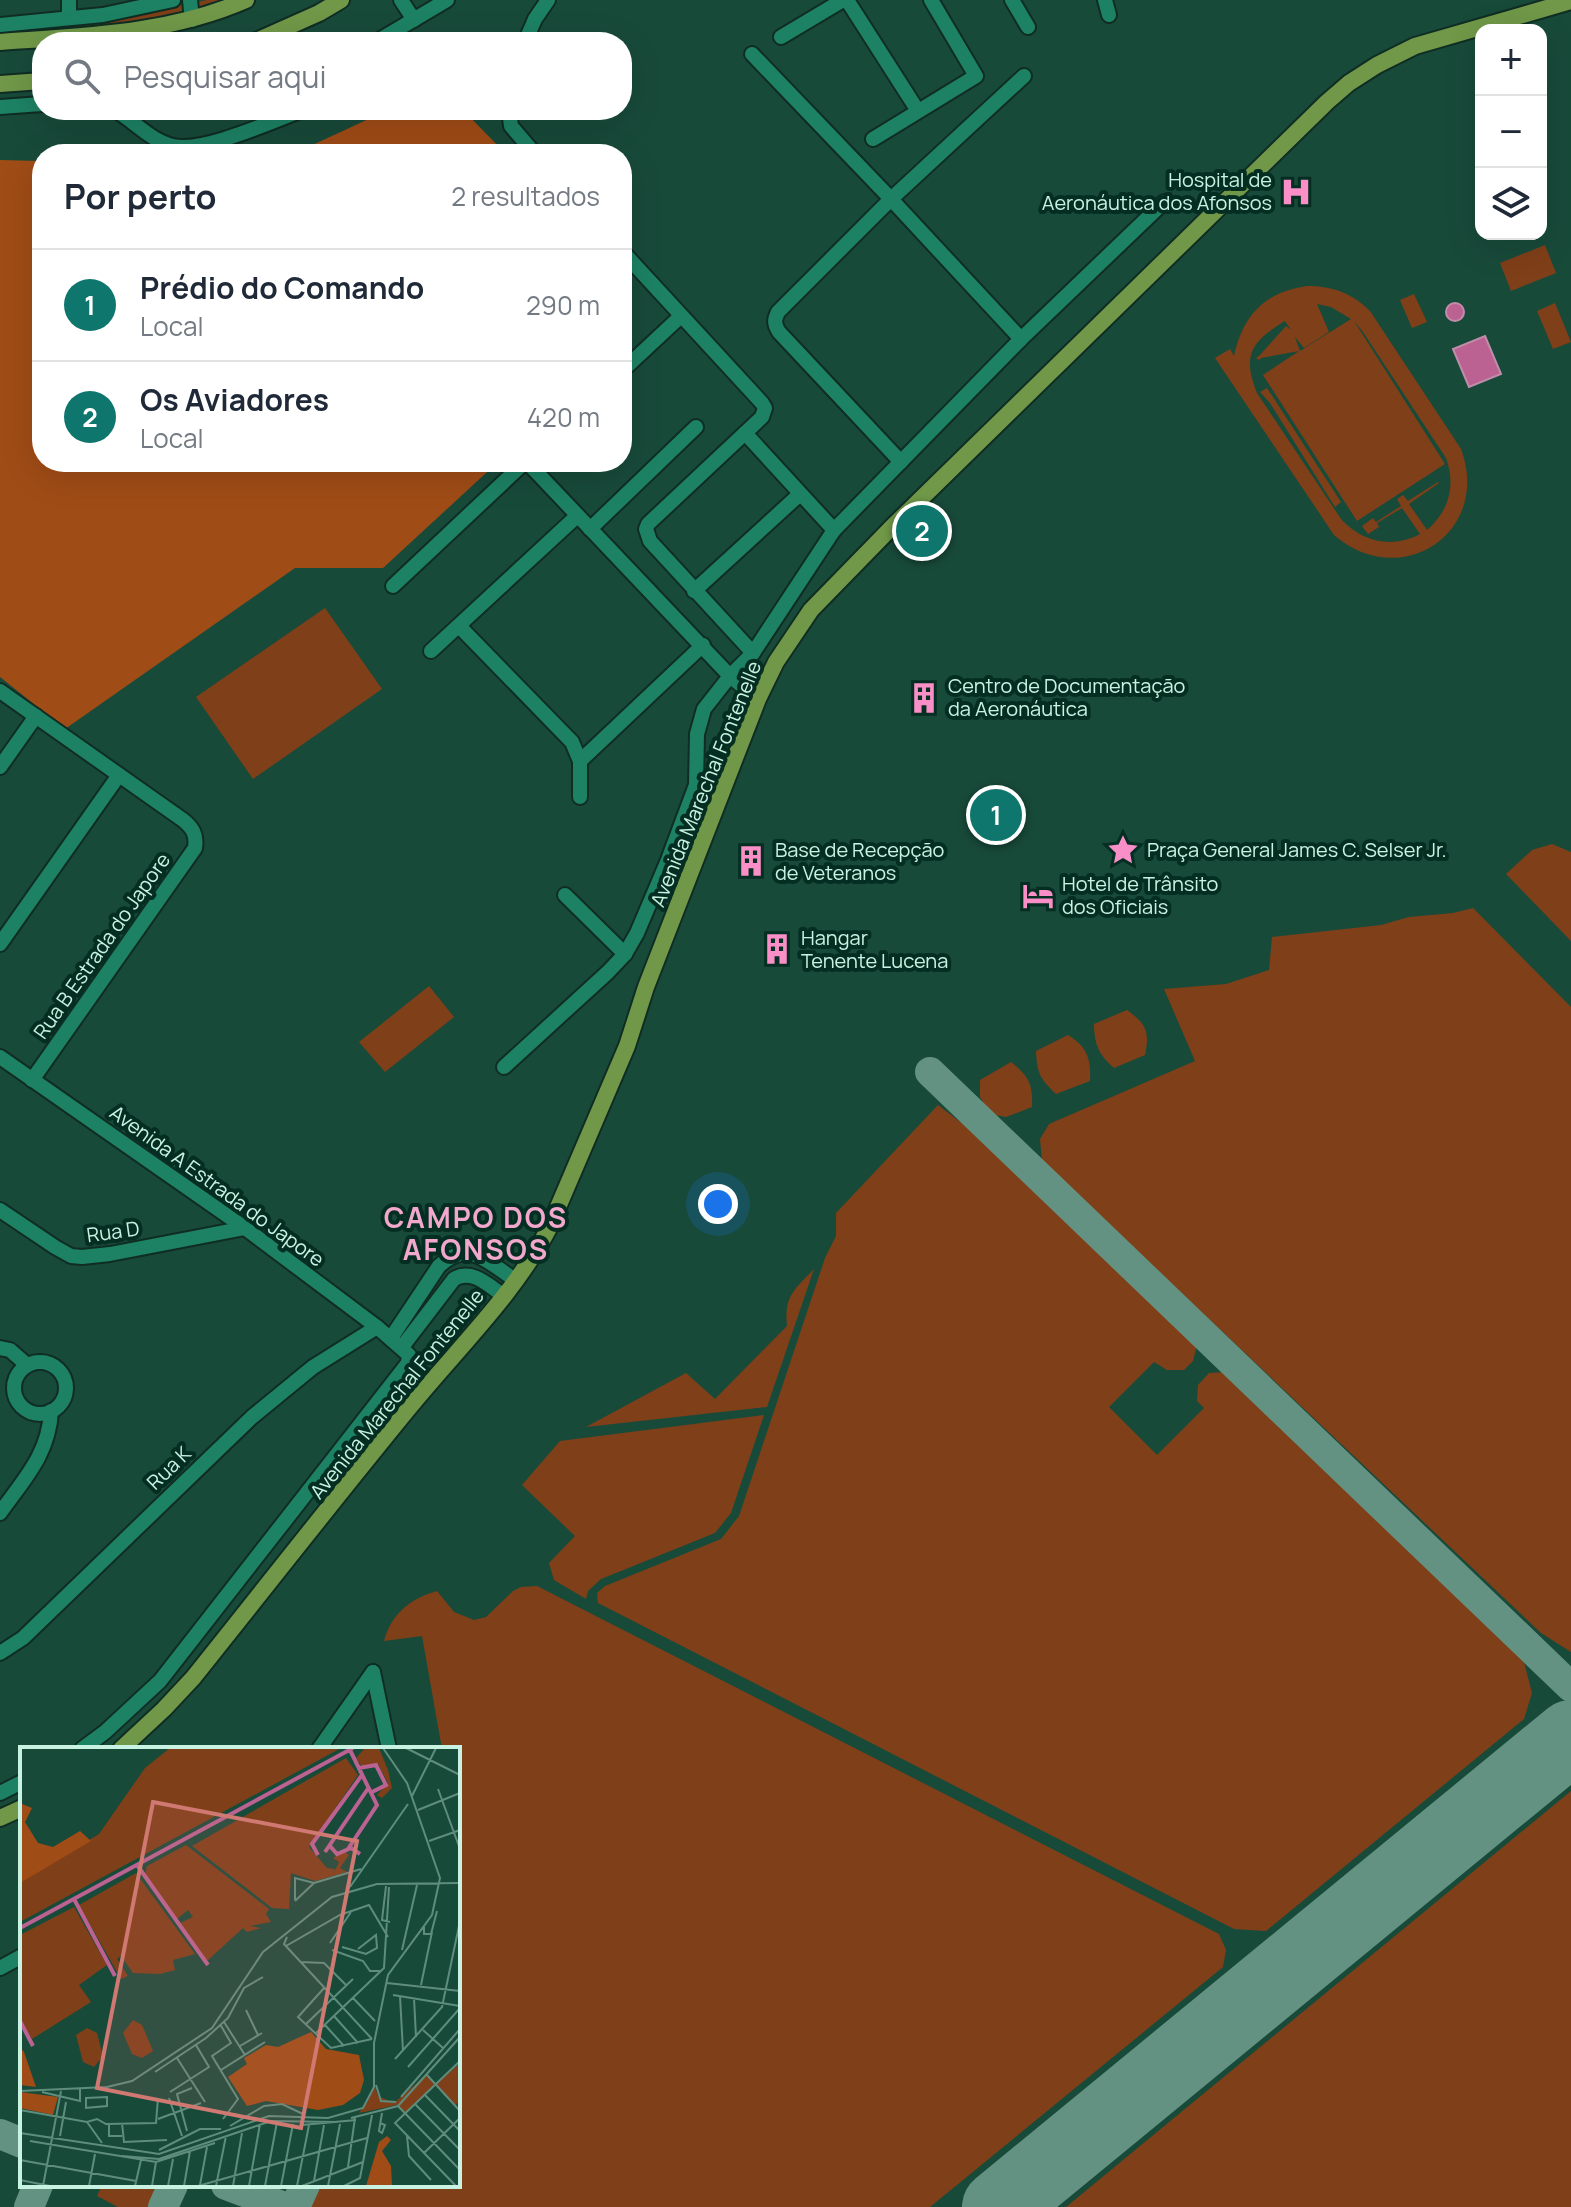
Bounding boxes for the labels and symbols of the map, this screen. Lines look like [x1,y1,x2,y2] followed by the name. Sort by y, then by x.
[1042,166,1272,216] place label: Hospital de Aeronáutica dos Afonsos
[1279,175,1313,209] hospital icon: Hospital de Aeronáutica dos Afonsos
[896,501,948,561] pin: 2
[644,657,767,911] street label: Avenida Marechal Fontenelle
[948,672,1186,722] place label: Centro de Documentação da Aeronáutica
[907,681,941,715] building icon: Centro de Documentação da Aeronáutica
[970,785,1022,845] pin: 1
[1106,833,1140,867] place icon: Praça General James C. Selser Jr.
[775,836,945,886] place label: Base de Recepção de Veteranos
[1147,836,1447,863] place label: Praça General James C. Selser Jr.
[734,844,768,878] building icon: Base de Recepção de Veteranos
[27,847,176,1044] street label: Rua B Estrada do Japore
[1062,870,1219,920] place label: Hotel de Trânsito dos Oficiais
[1021,879,1055,913] hotel icon: Hotel de Trânsito dos Oficiais
[801,924,948,974] place label: Hangar Tenente Lucena
[760,932,794,966] building icon: Hangar Tenente Lucena
[105,1099,330,1272] street label: Avenida A Estrada do Japore
[698,1184,738,1224] your location
[384,1198,568,1268] district label: CAMPO DOS AFONSOS
[85,1214,141,1249] street label: Rua D
[303,1283,490,1504] street label: Avenida Marechal Fontenelle
[141,1440,197,1495] street label: Rua K
[20,1747,460,2187] inset map

